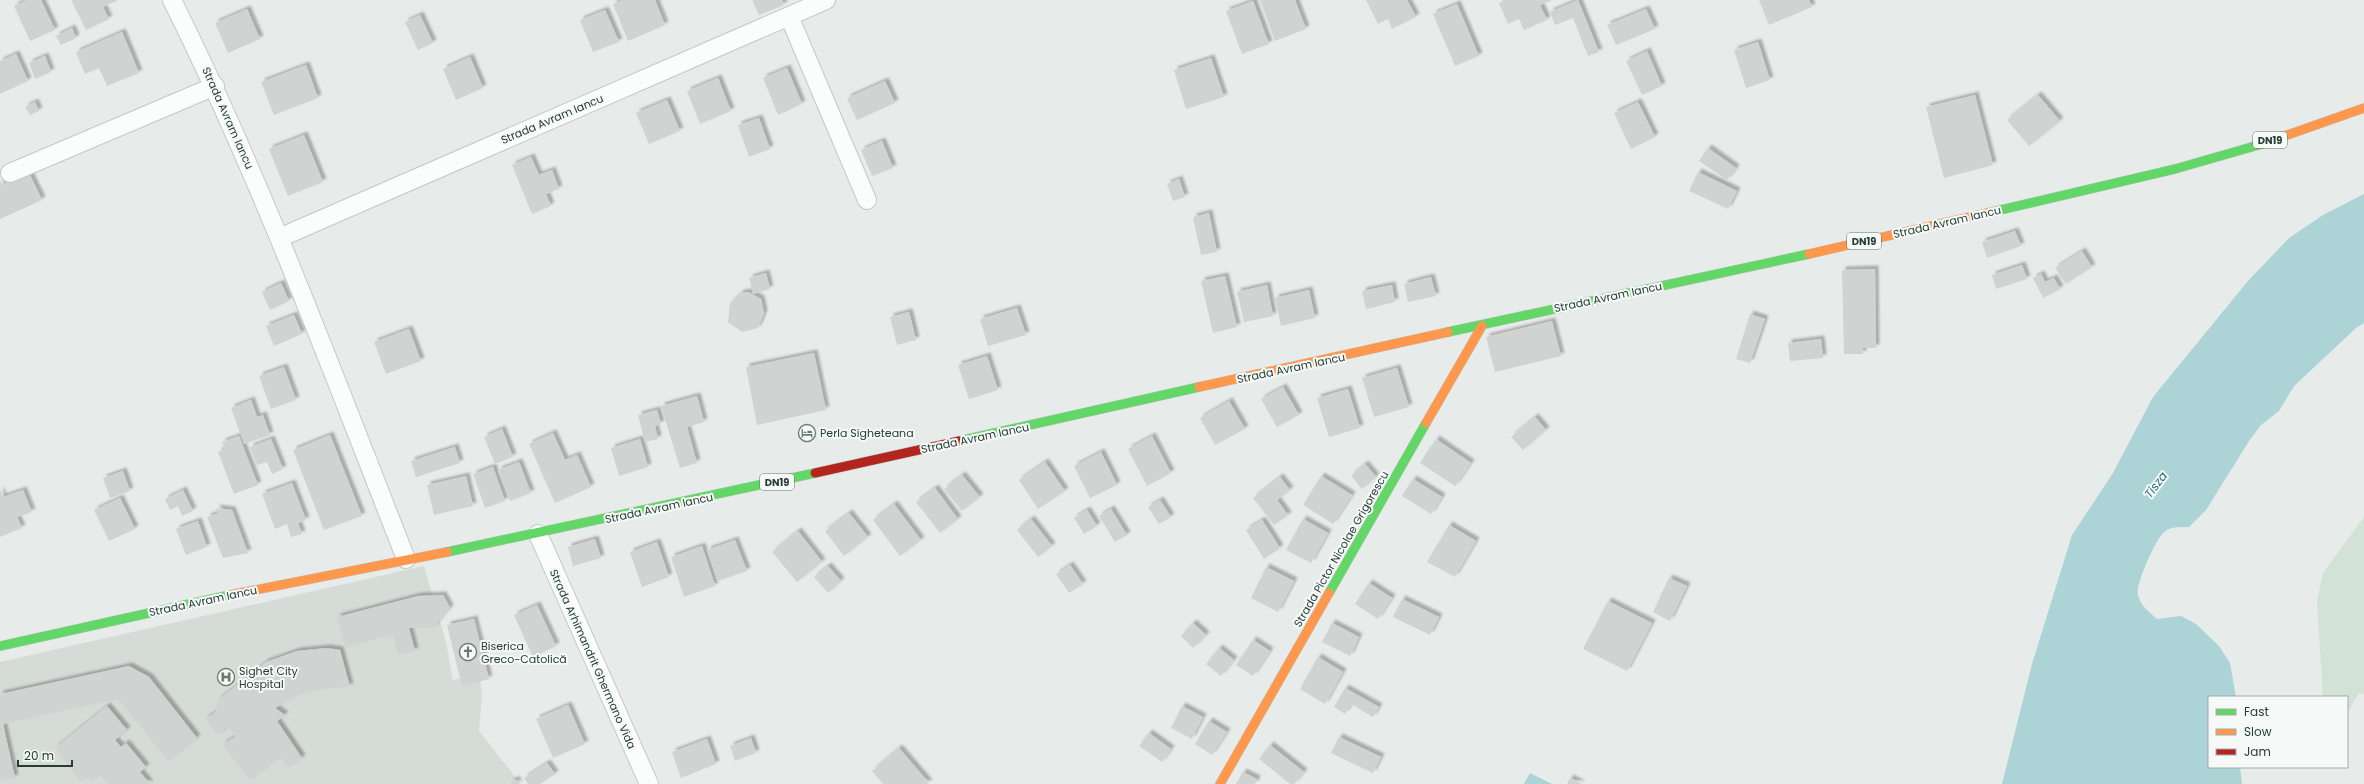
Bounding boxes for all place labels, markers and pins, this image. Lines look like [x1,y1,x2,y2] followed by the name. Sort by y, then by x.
[797,423,817,443] hotel icon: Perla Sigheteana
[820,425,914,441] place label: Perla Sigheteana
[481,638,567,667] place label: Biserica Greco-Catolică
[458,642,478,662] church icon: Biserica Greco-Catolică
[239,663,299,692] place label: Sighet City Hospital
[216,667,236,687] hospital icon: Sighet City Hospital

